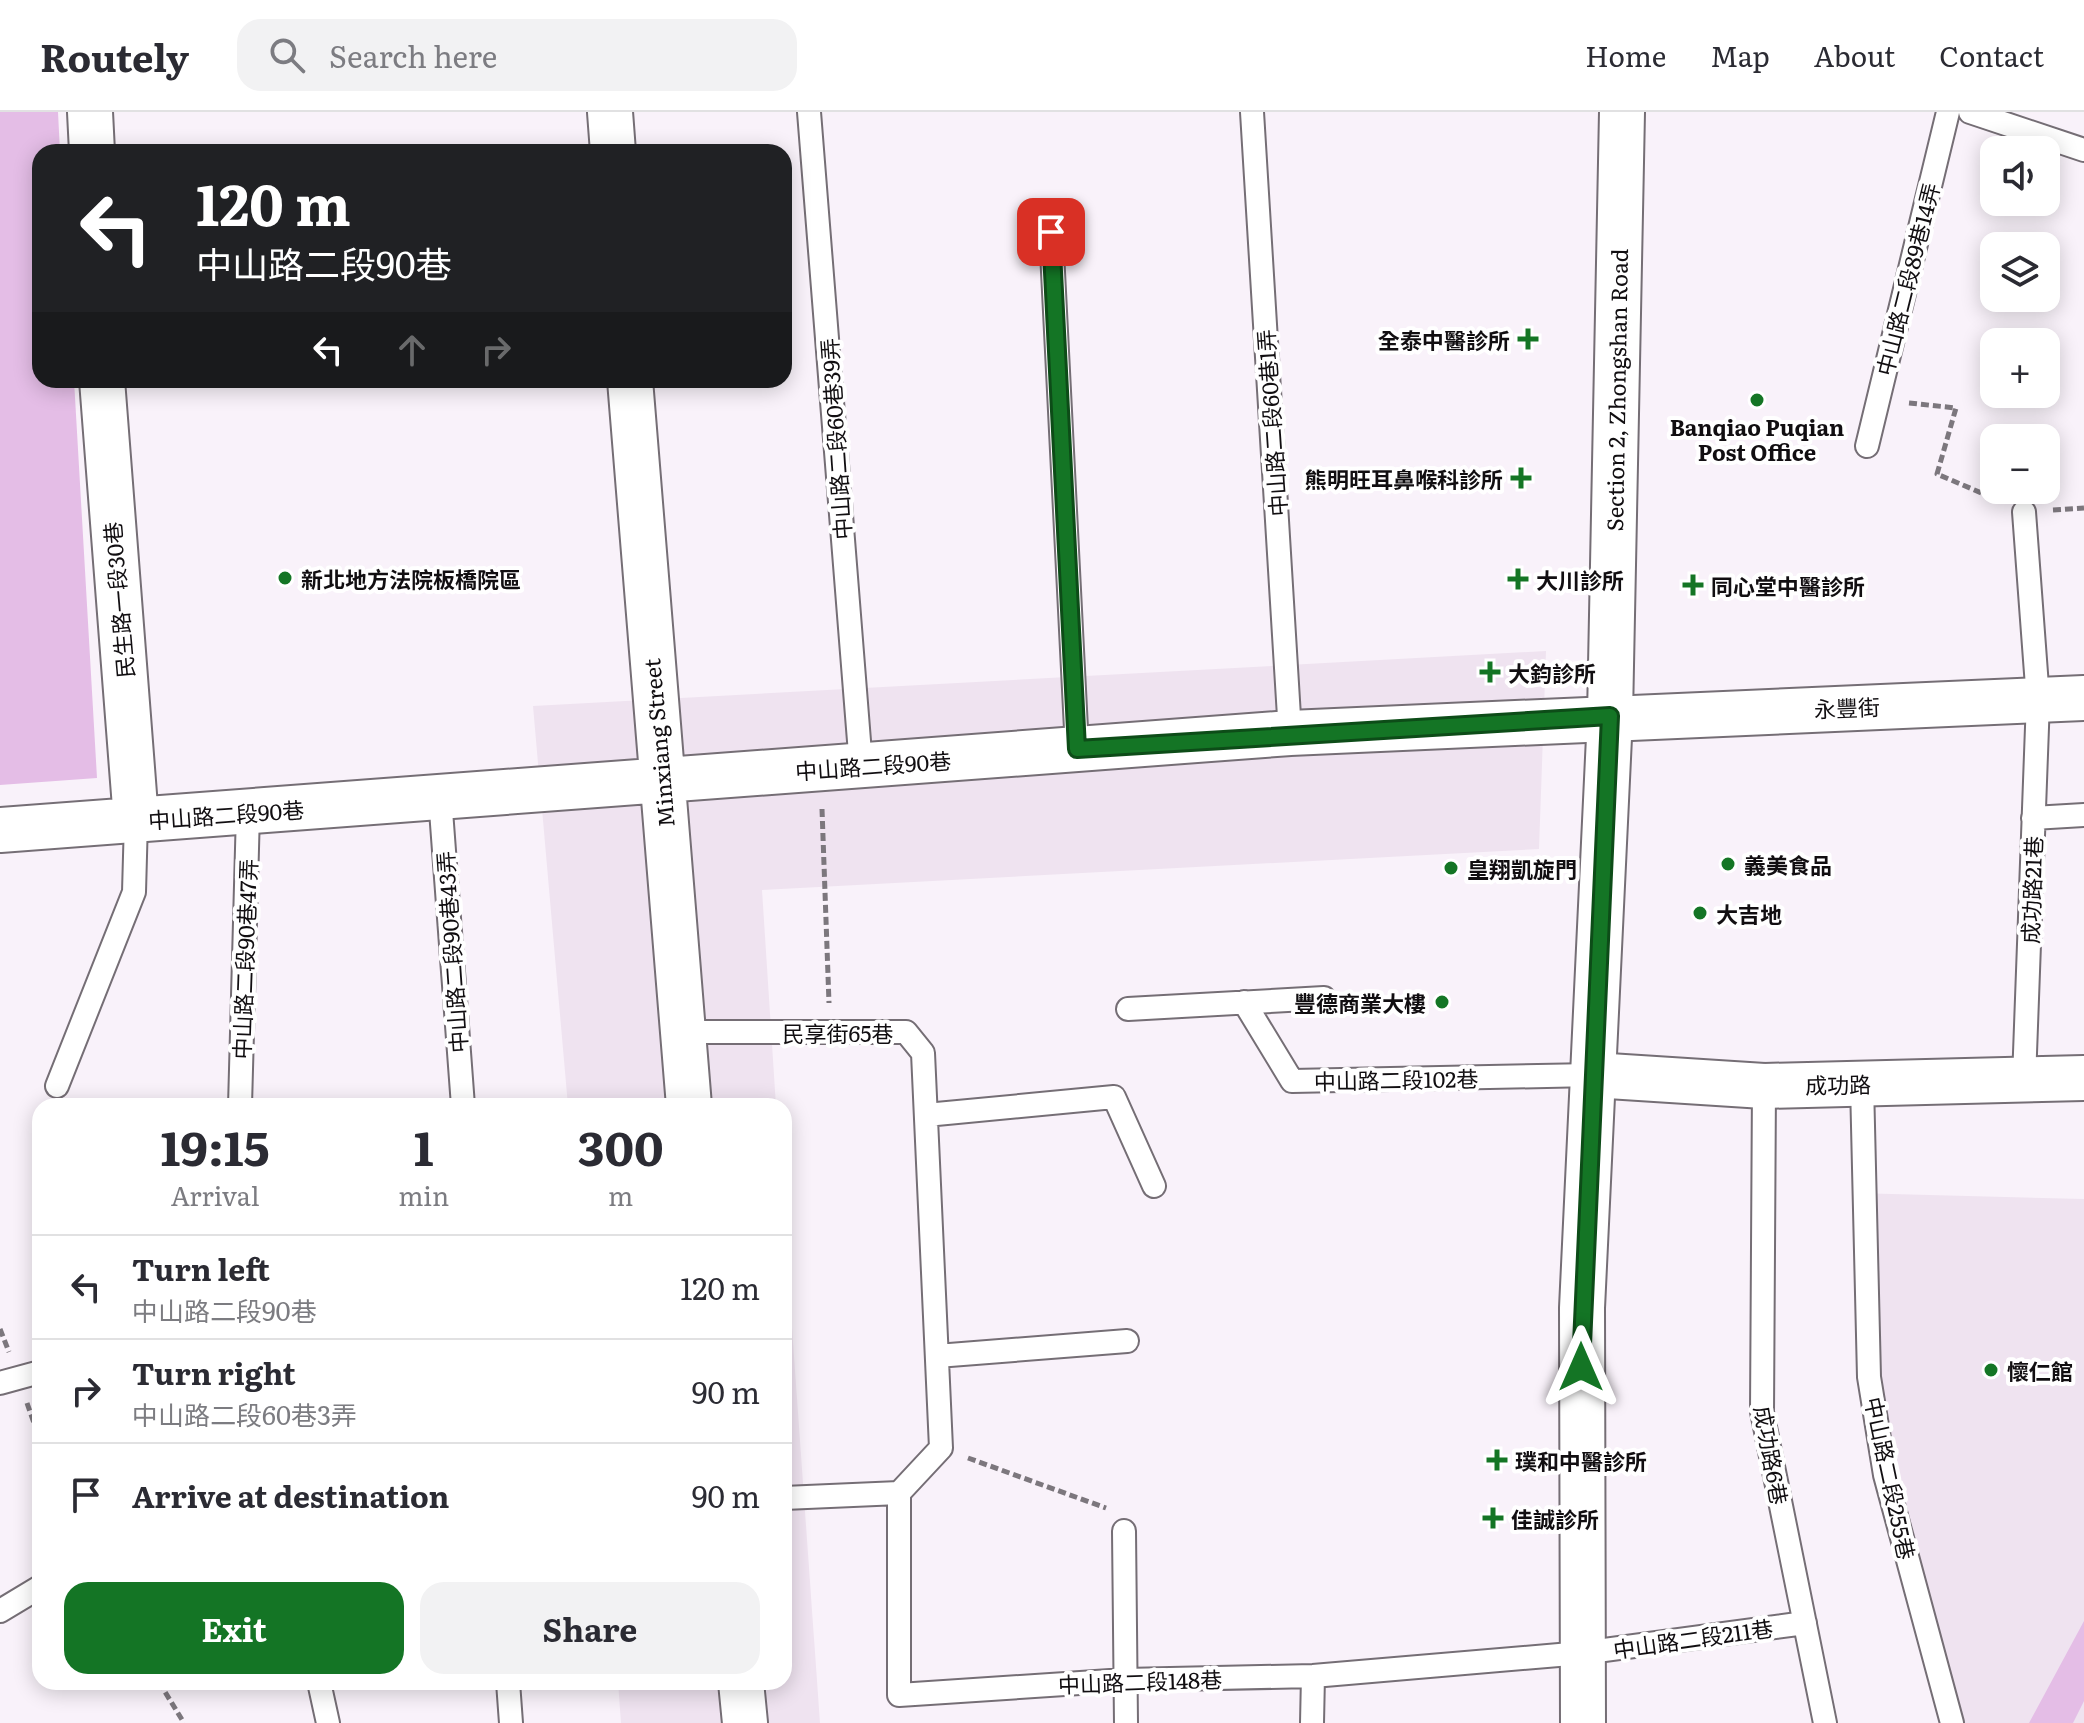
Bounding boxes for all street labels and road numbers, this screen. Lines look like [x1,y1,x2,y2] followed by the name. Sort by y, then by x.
[1867,179,1947,379] street label: 中山路二段89巷14弄
[1597,248,1635,532] street label: Section 2, Zhongshan Road
[1248,328,1294,518] street label: 中山路二段60巷1弄
[811,337,859,541] street label: 中山路二段60巷39弄
[95,521,141,679] street label: 民生路一段30巷
[634,657,682,829] street label: Minxiang Street
[1813,689,1881,725] street label: 永豐街
[794,743,952,787] street label: 中山路二段90巷
[147,792,305,836] street label: 中山路二段90巷
[2013,835,2049,945] street label: 成功路21巷
[427,850,475,1054] street label: 中山路二段90巷43弄
[224,858,264,1060] street label: 中山路二段90巷47弄
[783,1016,894,1049] street label: 民享街65巷
[1313,1061,1479,1097] street label: 中山路二段102巷
[1805,1067,1871,1101] street label: 成功路
[1858,1394,1924,1562] street label: 中山路二段255巷
[1747,1403,1797,1507] street label: 成功路6巷
[1611,1610,1775,1666] street label: 中山路二段211巷
[1057,1662,1223,1700] street label: 中山路二段148巷

